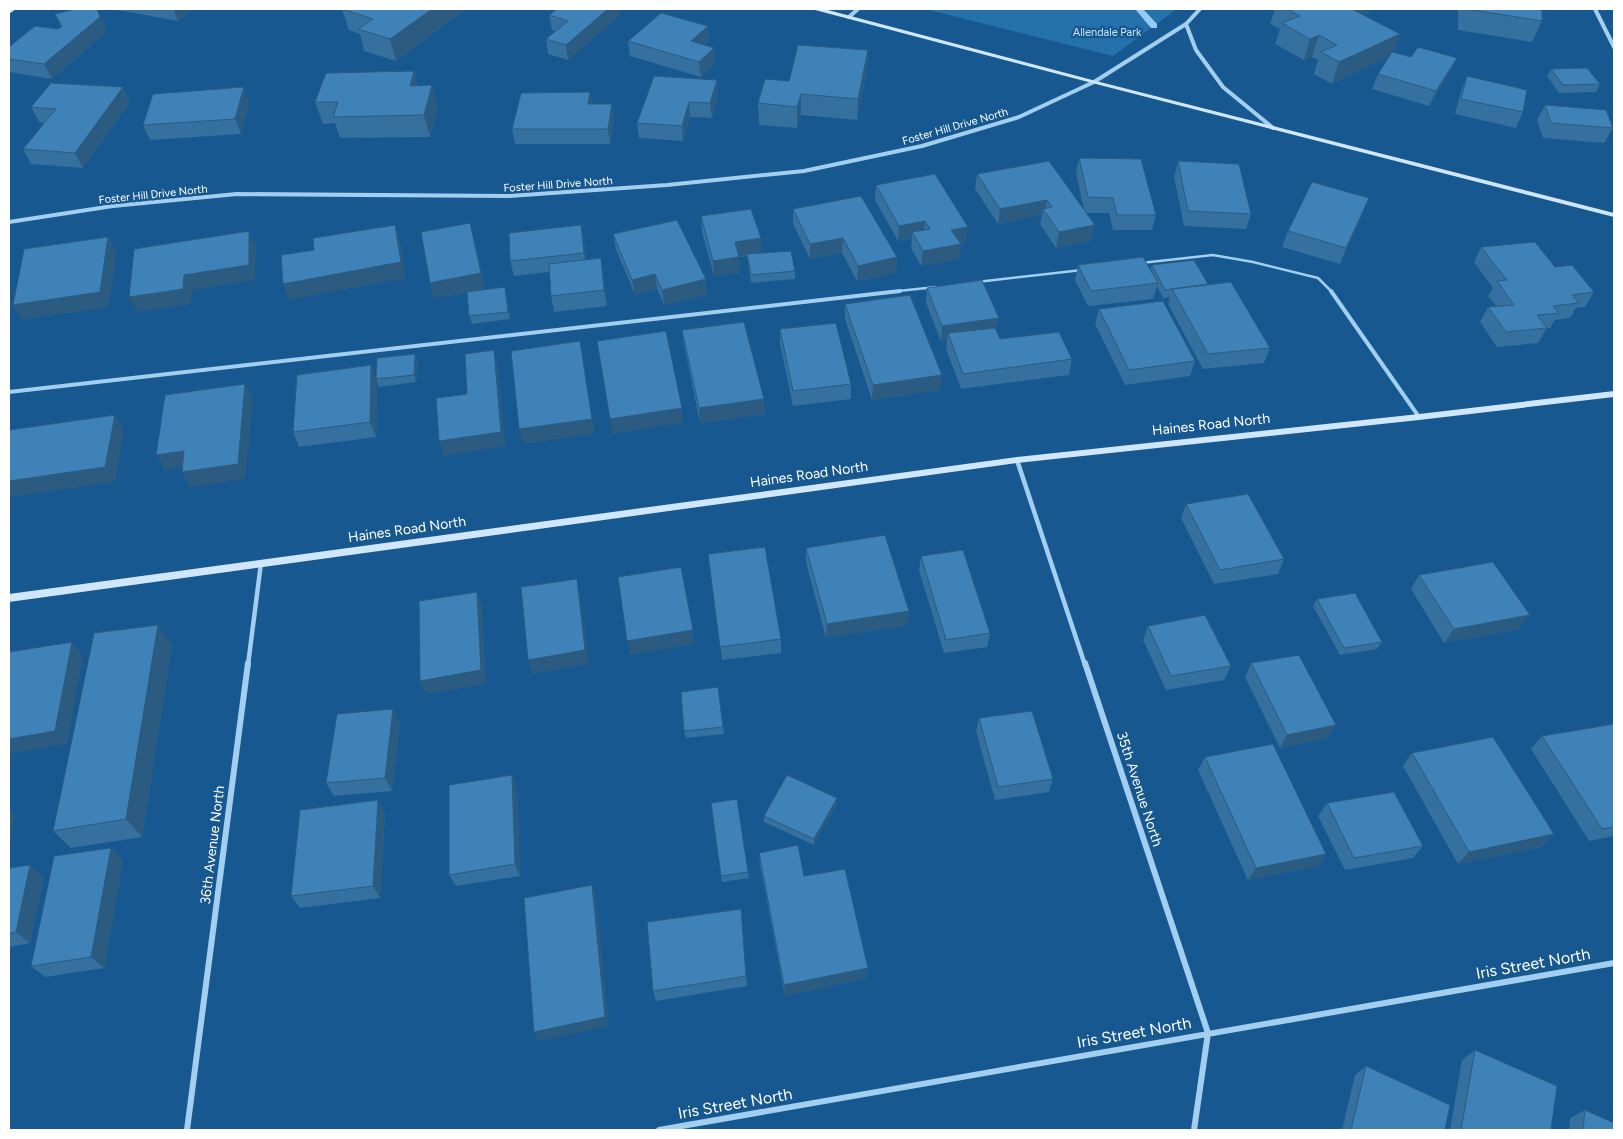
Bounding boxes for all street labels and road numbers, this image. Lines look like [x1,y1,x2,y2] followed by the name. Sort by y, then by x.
[901,105,1010,148] street label: Foster Hill Drive North
[503,174,613,195] street label: Foster Hill Drive North
[98,182,208,207] street label: Foster Hill Drive North
[1151,410,1271,439] street label: Haines Road North
[749,458,869,491] street label: Haines Road North
[347,513,467,546] street label: Haines Road North
[1113,730,1166,849] street label: 35th Avenue North
[197,784,228,906] street label: 36th Avenue North
[1474,944,1592,983] street label: Iris Street North
[1075,1013,1193,1052] street label: Iris Street North
[676,1084,794,1123] street label: Iris Street North

